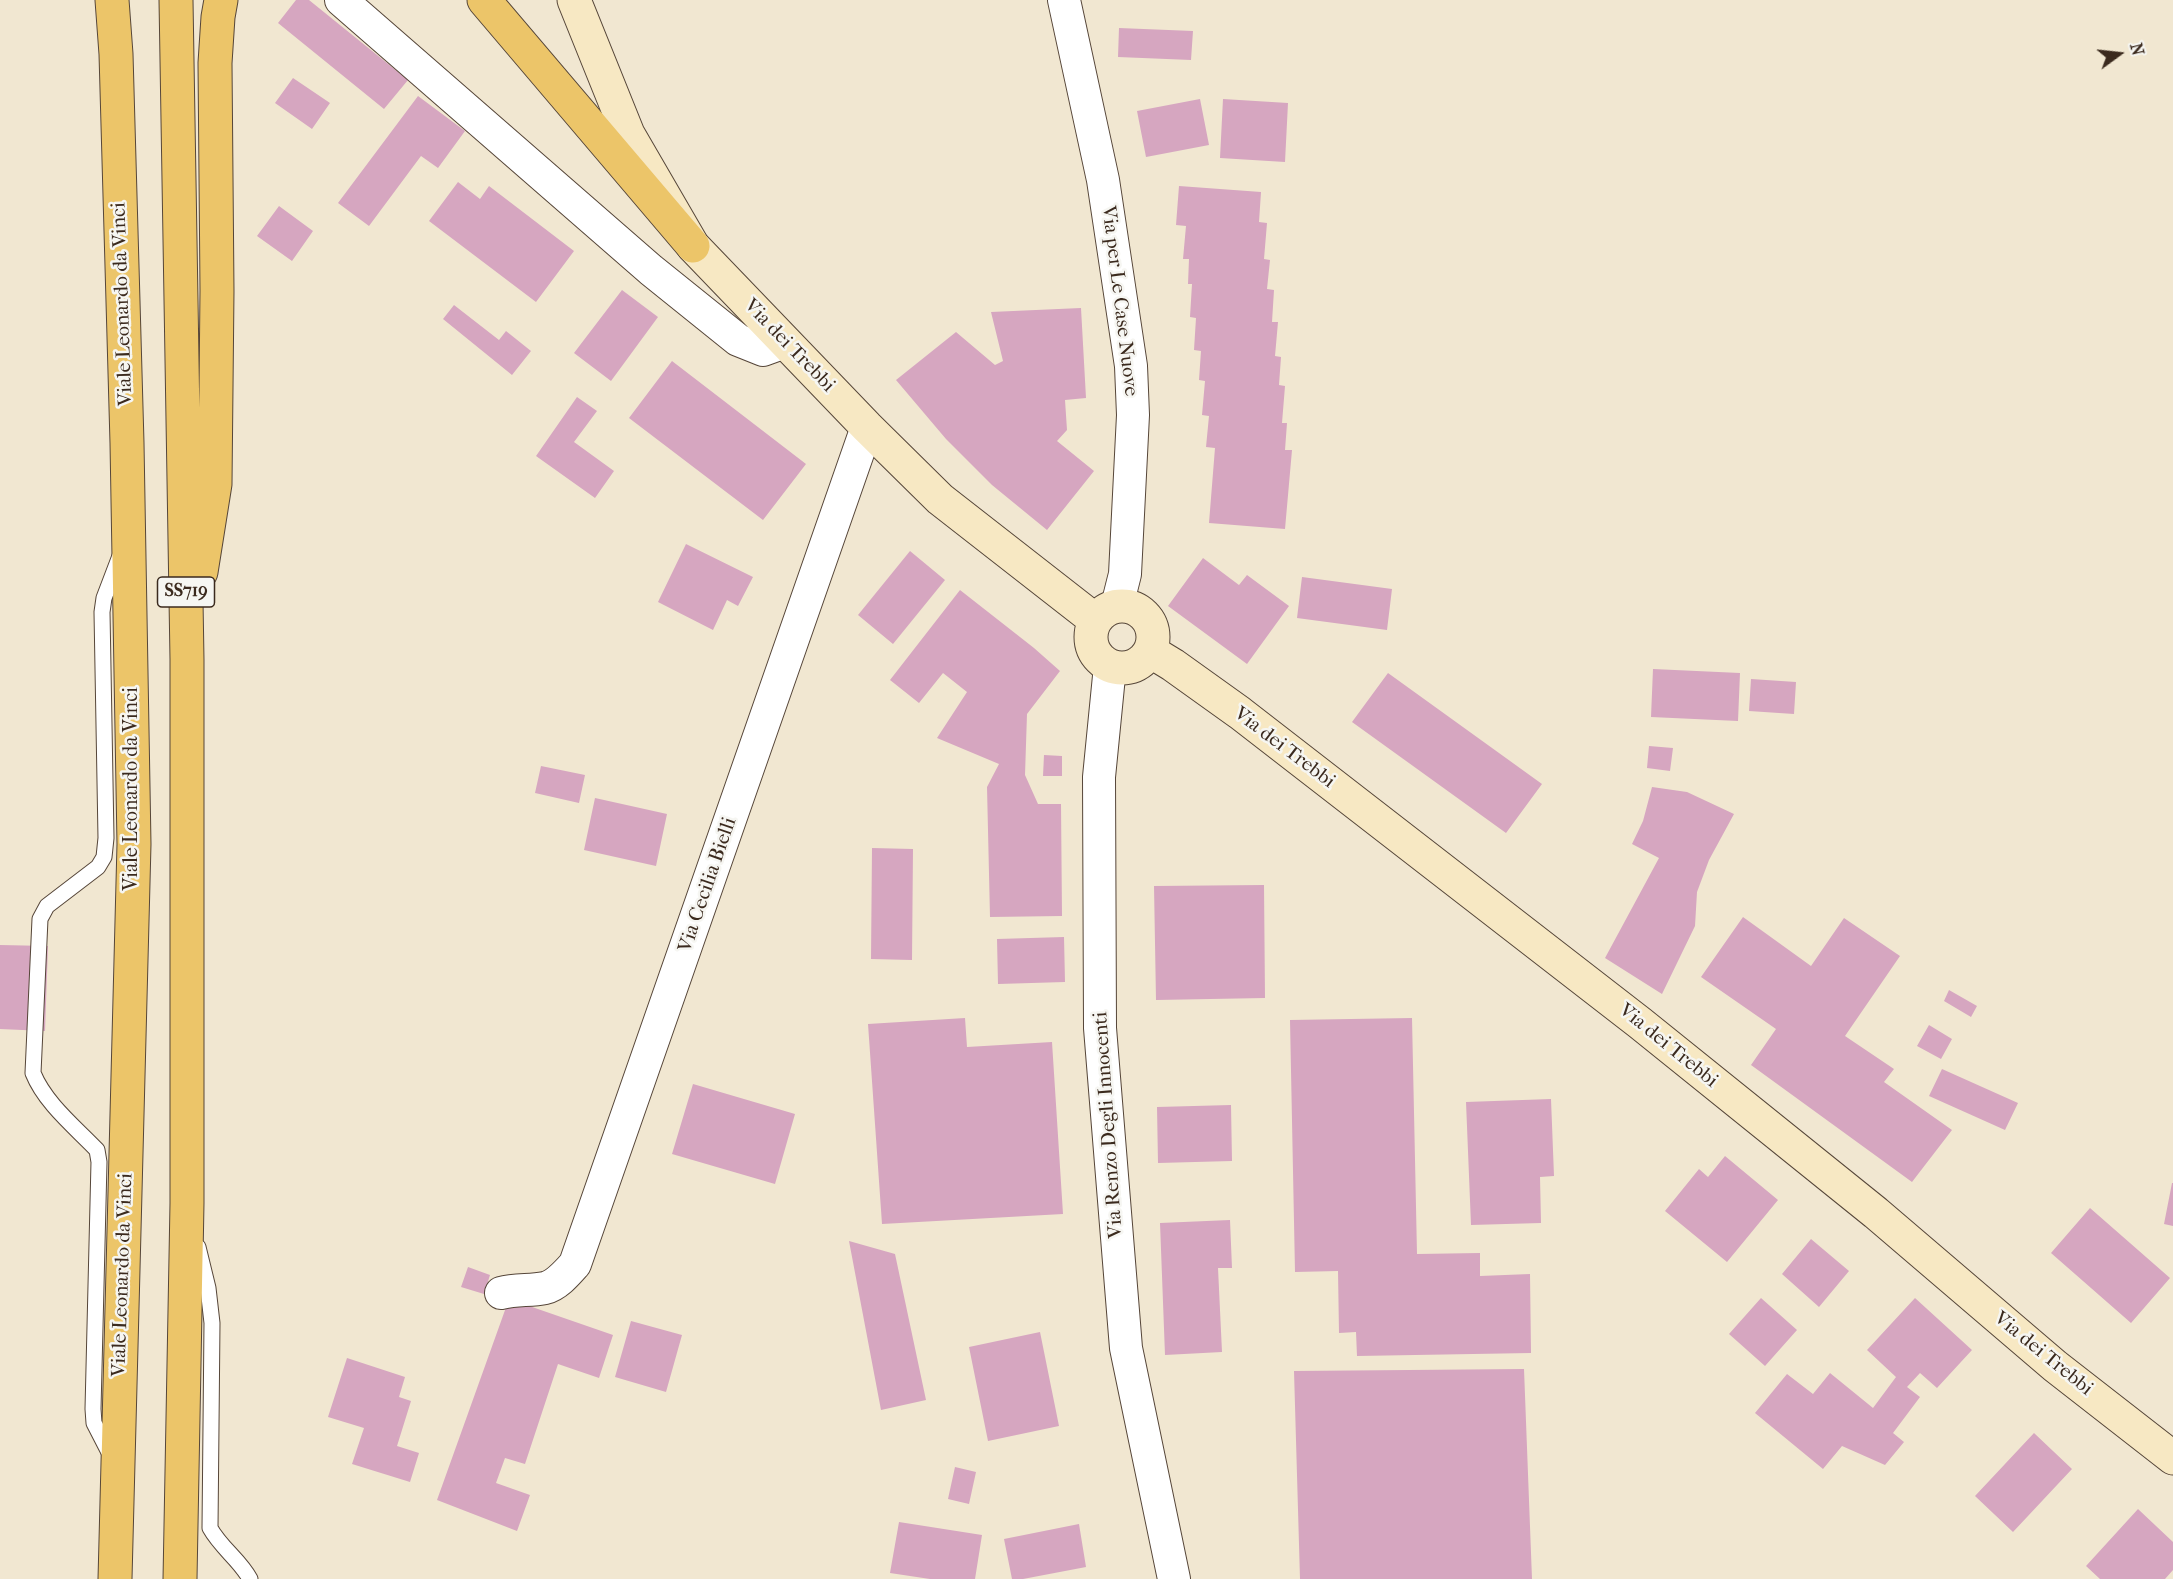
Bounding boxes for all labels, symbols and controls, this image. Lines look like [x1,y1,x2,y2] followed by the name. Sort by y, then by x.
[2089,24,2149,84] north arrow
[2126,41,2148,58] text: N
[107,202,139,406] street label: Viale Leonardo da Vinci
[1095,204,1143,398] street label: Via per Le Case Nuove
[739,294,839,398] street label: Via dei Trebbi
[158,577,214,607] road number: SS719
[120,687,144,891] street label: Viale Leonardo da Vinci
[1229,702,1339,794] street label: Via dei Trebbi
[674,814,742,956] street label: Via Cecilia Bielli
[1614,999,1722,1093] street label: Via dei Trebbi
[1089,1011,1129,1239] street label: Via Renzo Degli Innocenti
[107,1173,139,1377] street label: Viale Leonardo da Vinci
[1989,1307,2097,1401] street label: Via dei Trebbi

